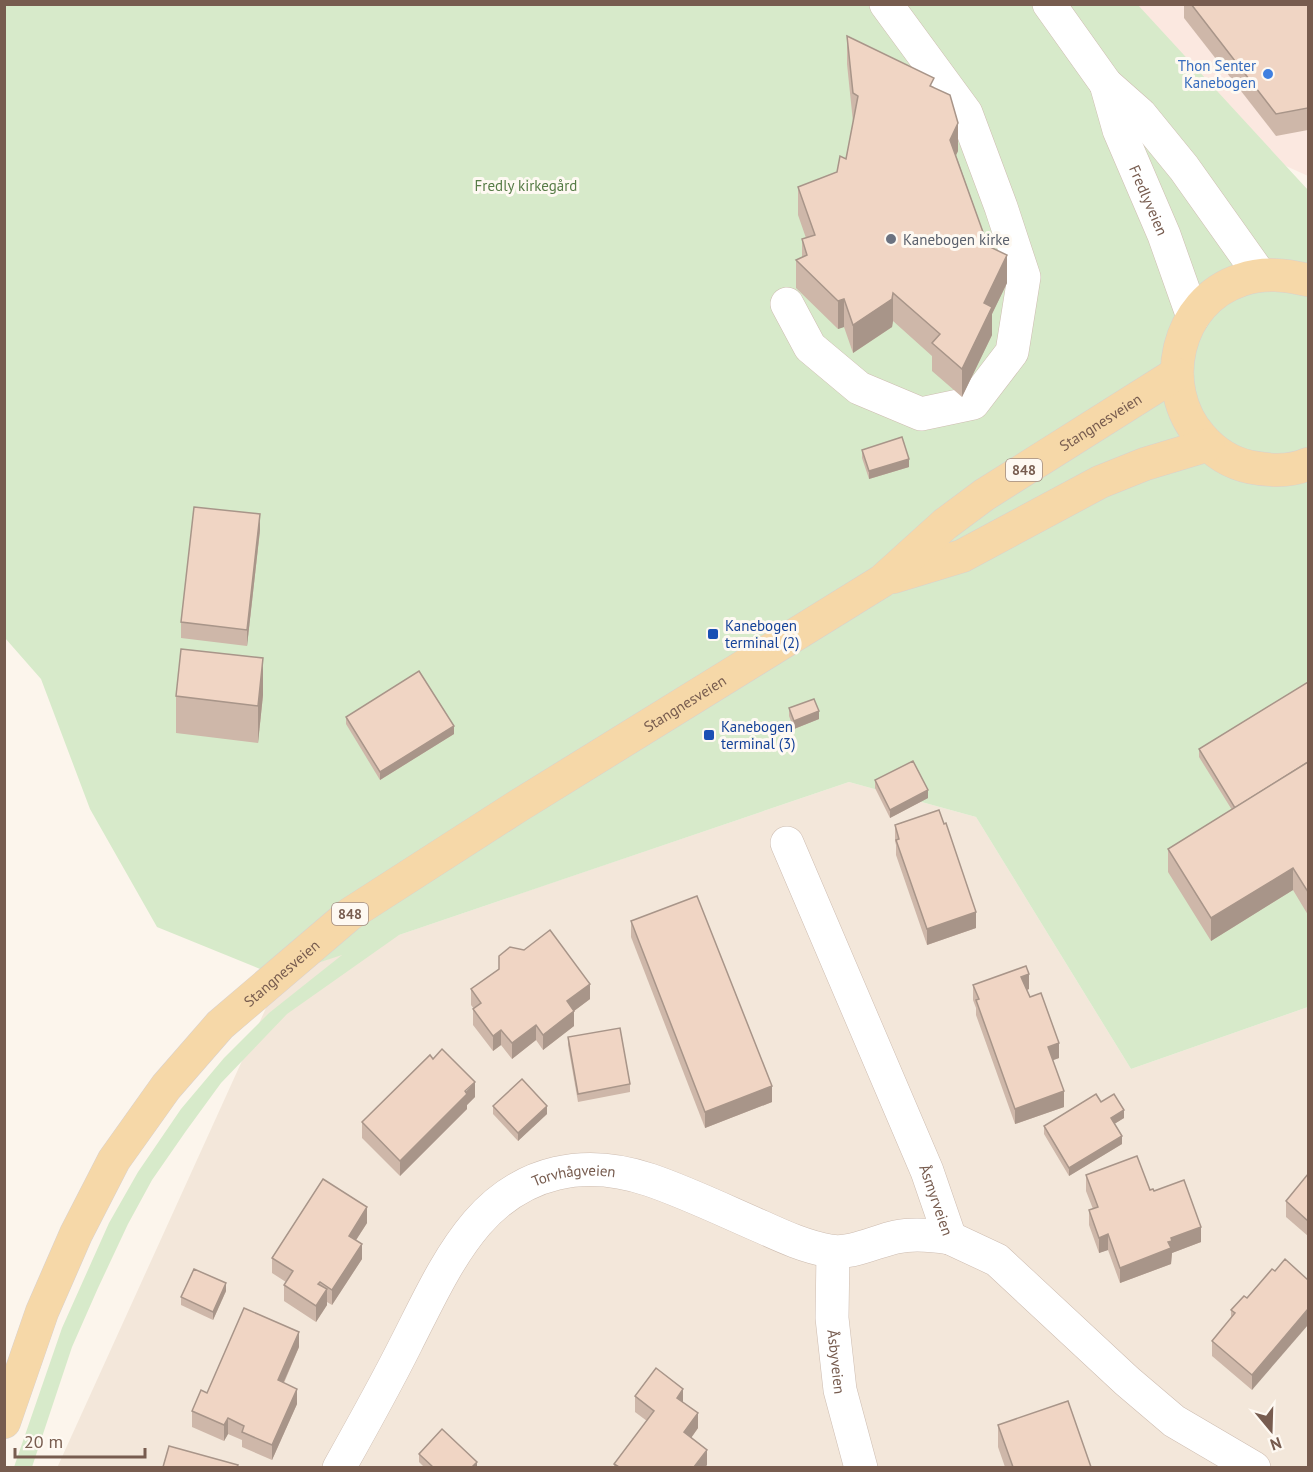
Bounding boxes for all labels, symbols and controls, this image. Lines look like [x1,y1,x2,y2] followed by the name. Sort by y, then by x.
[1178,56,1256,92] place label: Thon Senter Kanebogen
[1261,67,1275,81] marker: Thon Senter Kanebogen
[1126,162,1172,238] street label: Fredlyveien
[475,176,577,195] park label: Fredly kirkegård
[903,230,1010,249] place label: Kanebogen kirke
[884,232,898,246] marker: Kanebogen kirke
[1056,389,1145,455] street label: Stangnesveien
[1006,459,1042,481] road number: 848
[725,616,799,652] place label: Kanebogen terminal (2)
[706,627,720,641] marker: Kanebogen terminal (2)
[640,670,729,736] street label: Stangnesveien
[721,717,795,753] place label: Kanebogen terminal (3)
[702,728,716,742] marker: Kanebogen terminal (3)
[332,903,368,925] road number: 848
[239,935,323,1010] street label: Stangnesveien
[529,1160,617,1190] street label: Torvhågveien
[916,1161,958,1238] street label: Åsmyrveien
[824,1329,850,1395] street label: Åsbyveien
[1241,1400,1301,1460] north arrow
[15,1421,146,1459] scale bar
[24,1430,63,1453] text: 20 m
[1268,1433,1284,1455] text: N

